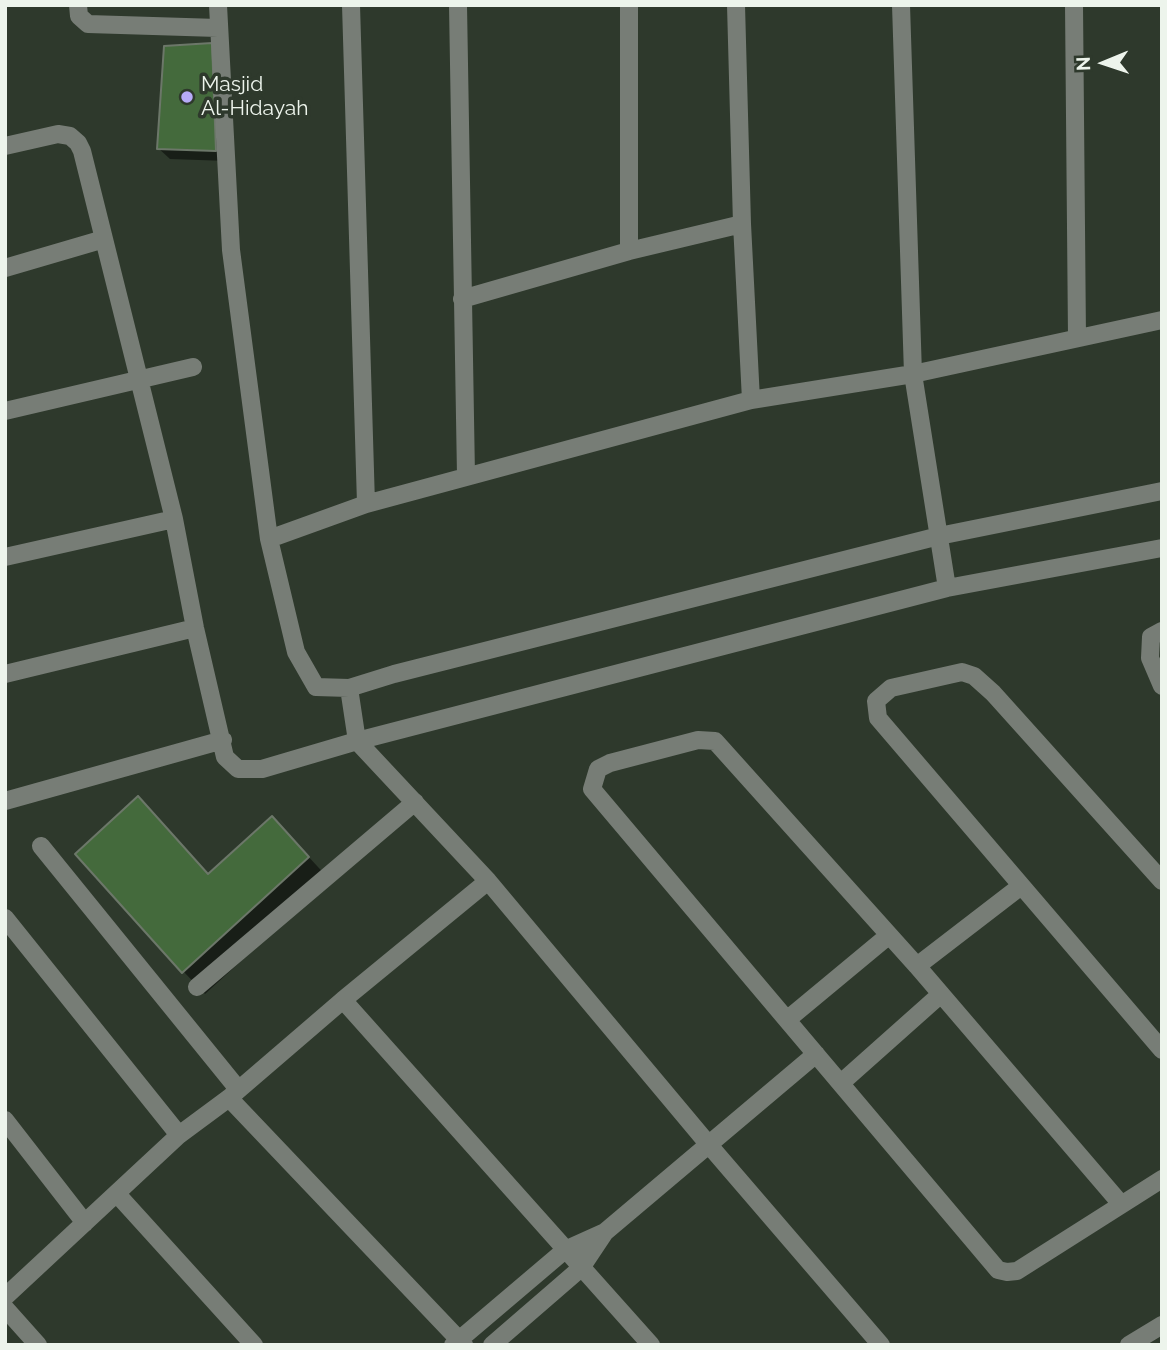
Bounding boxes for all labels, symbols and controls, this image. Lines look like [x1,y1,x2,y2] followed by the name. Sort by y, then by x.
[1069,28,1139,98] north arrow
[1072,56,1094,71] text: N
[201,72,308,122] place label: Masjid Al-Hidayah
[179,89,195,105] marker: Masjid Al-Hidayah

